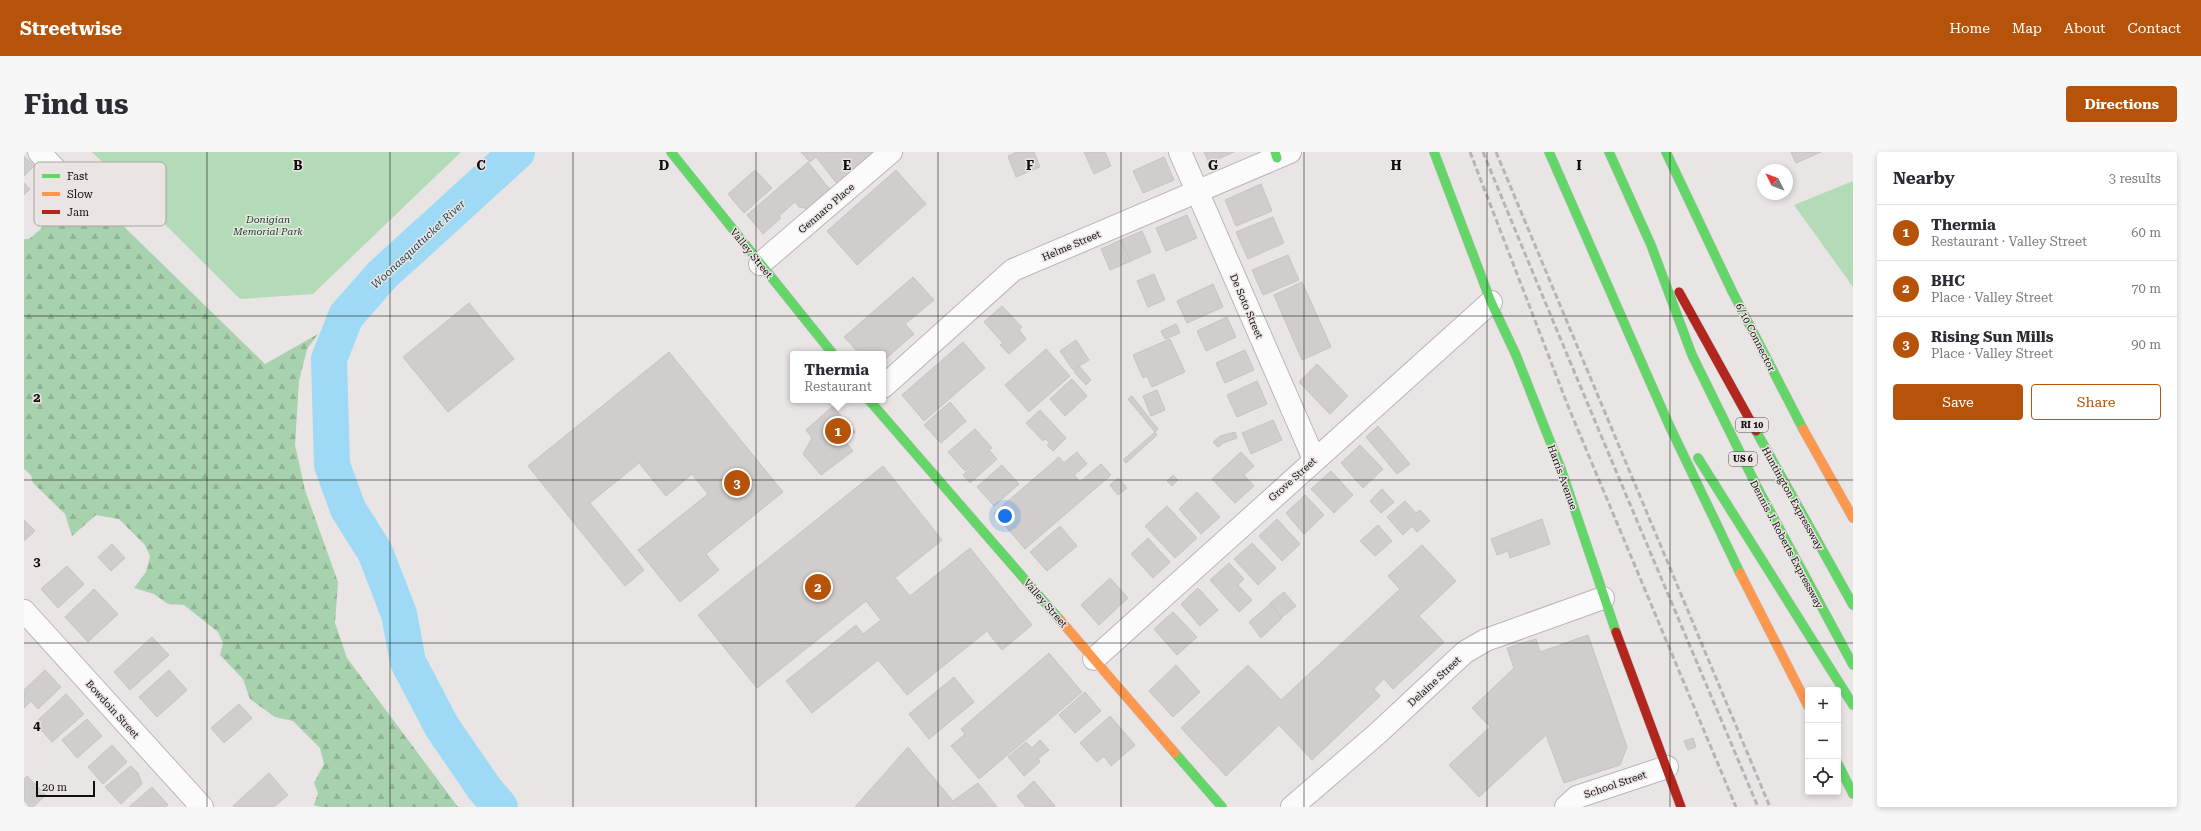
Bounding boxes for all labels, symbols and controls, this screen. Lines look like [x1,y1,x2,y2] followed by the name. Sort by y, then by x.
[20,17,122,40] text: Streetwise
[1949,20,1990,36] text: Home
[2012,20,2042,36] text: Map
[2064,20,2106,36] text: About
[2128,20,2181,36] text: Contact
[2066,86,2177,122] button: Directions
[24,88,128,121] text: Find us
[293,158,303,173] text: B
[476,158,486,173] text: C
[659,158,669,173] text: D
[843,158,851,173] text: E
[1026,158,1034,173] text: F
[1208,158,1218,173] text: G
[1391,158,1402,173] text: H
[1576,158,1582,173] text: I
[34,162,166,226] legend
[1757,164,1793,200] north arrow
[1893,168,1955,188] text: Nearby
[67,170,88,183] text: Fast
[2109,171,2161,186] text: 3 results
[796,181,857,236] street label: Gennaro Place
[67,188,94,201] text: Slow
[369,197,468,291] water label: Woonasquatucket River
[67,206,89,219] text: Jam
[232,214,303,237] park label: Donigian Memorial Park
[1931,216,1996,234] text: Thermia
[1902,225,1910,240] text: 1
[2131,225,2161,240] text: 60 m
[728,226,775,280] street label: Valley Street
[1040,228,1102,263] street label: Helme Street
[1931,234,2087,249] text: Restaurant · Valley Street
[1228,272,1265,340] street label: De Soto Street
[1931,272,1965,290] text: BHC
[1902,281,1910,296] text: 2
[2131,281,2161,296] text: 70 m
[1931,290,2053,305] text: Place · Valley Street
[1734,301,1777,373] street label: 6/10 Connector
[1931,328,2053,346] text: Rising Sun Mills
[1902,337,1910,352] text: 3
[2131,337,2161,352] text: 90 m
[1931,346,2053,361] text: Place · Valley Street
[790,351,886,403] popup
[804,361,869,379] text: Thermia
[804,379,872,394] text: Restaurant
[1893,384,2023,420] button: Save
[2031,384,2161,420] button: Share
[33,390,41,405] text: 2
[825,416,851,446] pin: 1
[1736,418,1768,432] road number: RI 10
[1546,443,1580,512] street label: Harris Avenue
[1760,445,1825,552] street label: Huntington Expressway
[1729,452,1757,466] road number: US 6
[1266,455,1319,504] street label: Grove Street
[724,468,750,498] pin: 3
[1748,478,1825,610] street label: Dennis J. Roberts Expressway
[995,506,1015,526] your location
[33,554,41,569] text: 3
[805,572,831,602] pin: 2
[1022,577,1070,630] street label: Valley Street
[1406,654,1463,709] street label: Delaine Street
[84,678,142,741] street label: Bowdoin Street
[1805,687,1841,795] map controls
[1805,687,1841,723] button: +
[33,718,41,733] text: 4
[1805,723,1841,759] button: −
[1805,759,1841,795] button: locate
[1583,769,1648,800] street label: School Street
[36,779,95,798] scale bar
[42,781,67,794] text: 20 m

